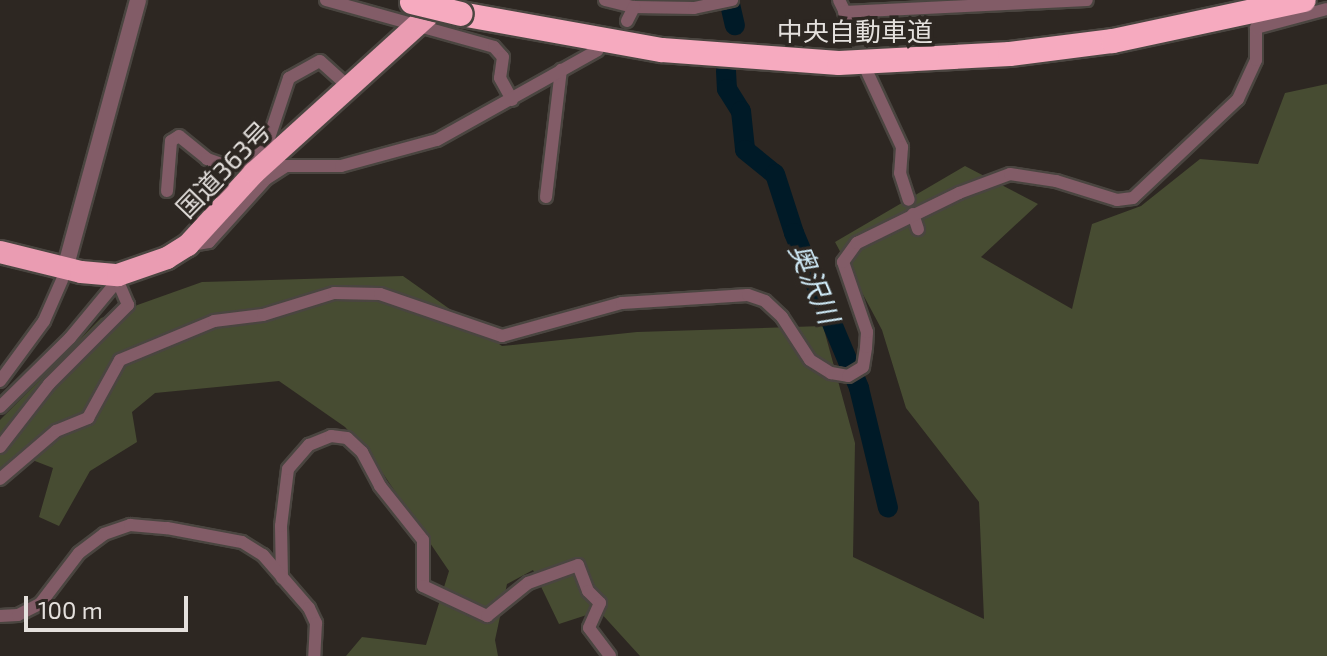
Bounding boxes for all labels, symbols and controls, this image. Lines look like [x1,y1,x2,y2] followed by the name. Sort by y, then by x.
[777,15,933,47] street label: 中央自動車道
[169,114,277,224] street label: 国道363号
[783,238,847,328] water label: 奥沢川
[28,580,192,630] scale bar
[38,595,103,624] text: 100 m

